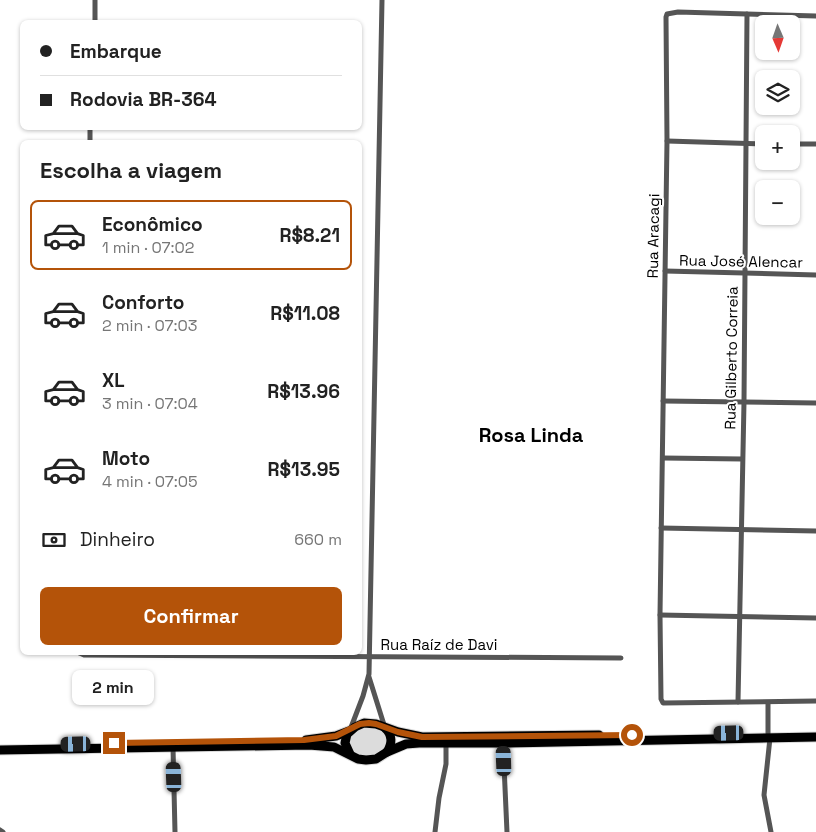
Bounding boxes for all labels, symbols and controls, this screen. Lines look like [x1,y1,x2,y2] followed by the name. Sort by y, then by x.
[755,15,800,60] north arrow
[755,15,800,225] map controls
[70,39,162,64] text: Embarque
[755,70,800,115] button: layers
[70,87,217,112] text: Rodovia BR-364
[755,125,800,170] button: +
[40,156,222,184] text: Escolha a viagem
[755,180,800,225] button: −
[643,193,663,279] street label: Rua Aracagi
[102,212,203,237] text: Econômico
[42,213,87,258] icon: car
[280,223,340,248] text: R$8.21
[102,237,194,258] text: 1 min · 07:02
[679,250,803,272] street label: Rua José Alencar
[720,286,742,430] street label: Rua Gilberto Correia
[102,290,184,315] text: Conforto
[42,291,87,336] icon: car
[270,301,340,326] text: R$11.08
[102,315,197,336] text: 2 min · 07:03
[102,368,125,393] text: XL
[42,369,87,414] icon: car
[267,379,340,404] text: R$13.96
[102,393,198,414] text: 3 min · 07:04
[479,422,584,448] district label: Rosa Linda
[102,446,150,471] text: Moto
[42,447,87,492] icon: car
[268,457,340,482] text: R$13.95
[102,471,198,492] text: 4 min · 07:05
[40,526,68,554] icon: cash
[80,527,155,552] text: Dinheiro
[294,529,342,550] text: 660 m
[40,587,342,645] button: Confirmar
[381,635,497,654] street label: Rua Raíz de Davi
[73,670,155,706] callout: 2 min
[92,677,134,698] text: 2 min
[621,724,643,746] route start
[713,725,744,741] car
[103,732,125,754] route end
[60,736,91,752] car
[495,746,512,776] car
[165,762,182,792] car

